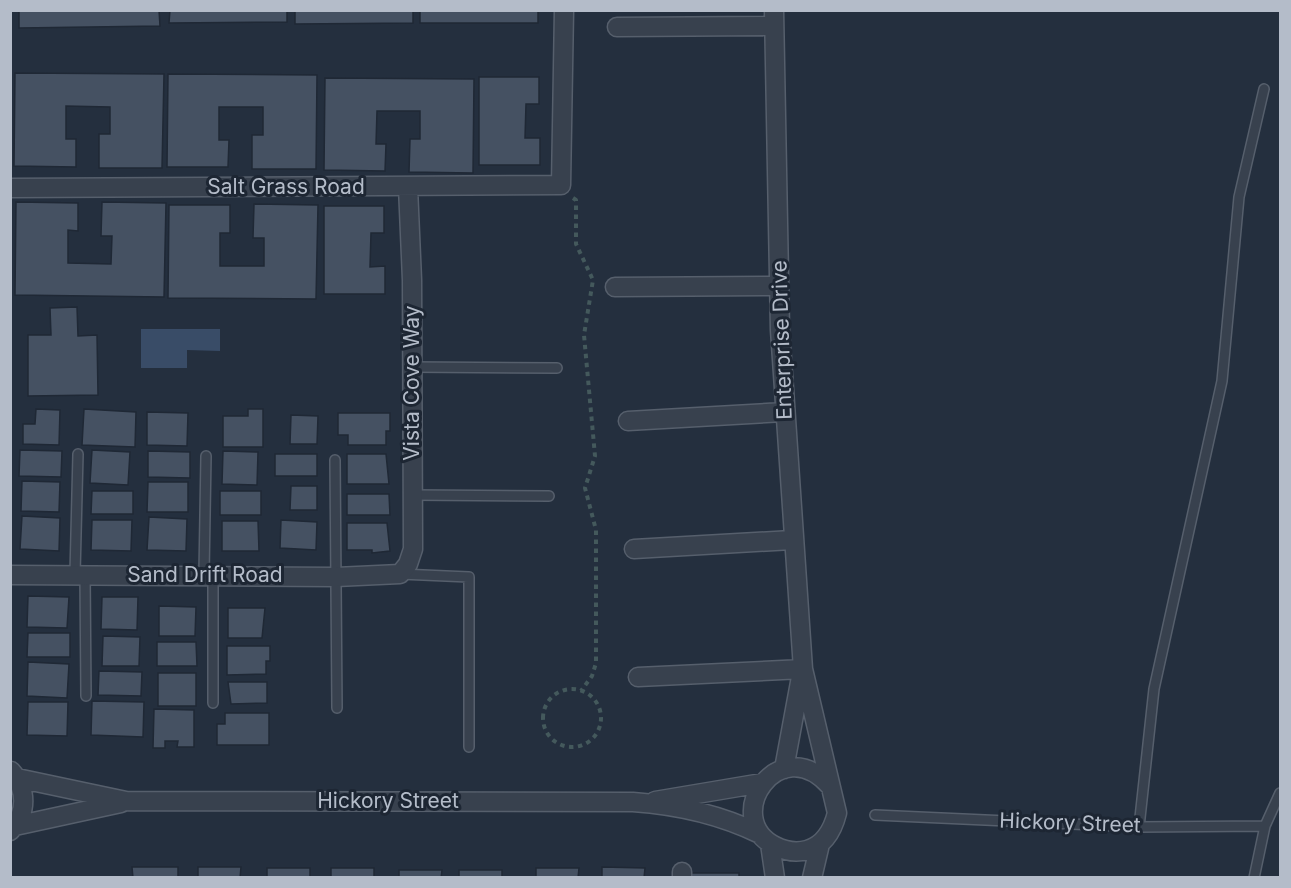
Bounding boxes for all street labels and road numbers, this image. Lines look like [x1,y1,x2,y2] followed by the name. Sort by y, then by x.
[207,174,365,199] street label: Salt Grass Road
[766,260,797,420] street label: Enterprise Drive
[399,305,424,461] street label: Vista Cove Way
[127,562,283,587] street label: Sand Drift Road
[317,788,459,813] street label: Hickory Street
[999,808,1141,837] street label: Hickory Street

